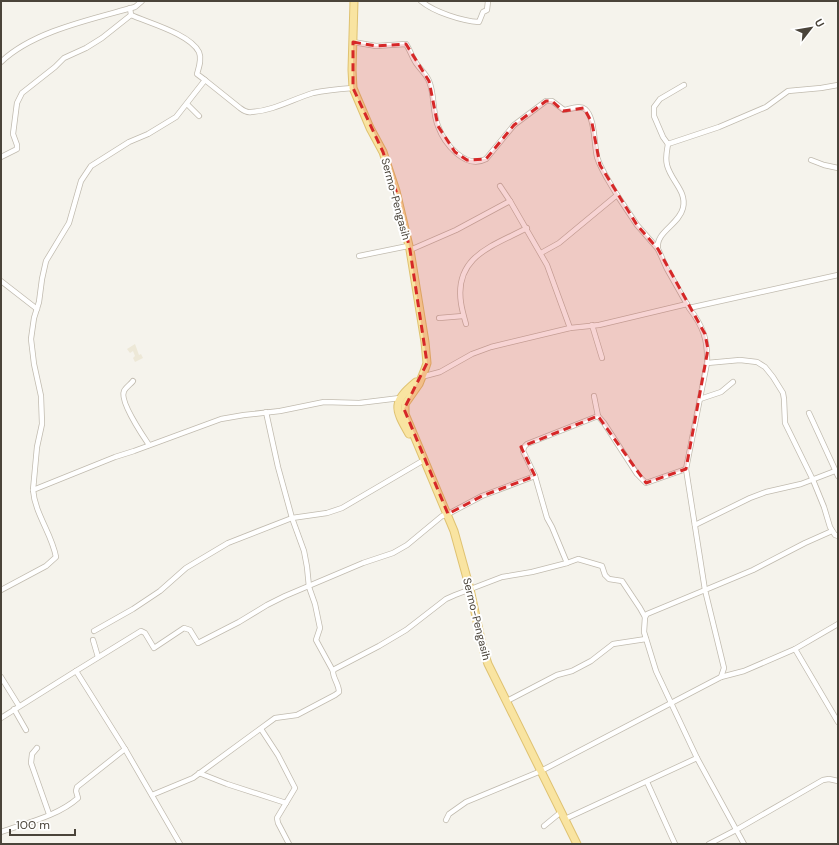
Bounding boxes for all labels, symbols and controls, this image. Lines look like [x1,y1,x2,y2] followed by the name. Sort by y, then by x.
[791,8,831,48] north arrow
[812,16,828,30] text: U
[378,157,414,241] street label: Sermo-Pengasih
[460,576,494,662] street label: Sermo-Pengasih
[10,811,75,837] scale bar
[16,817,50,833] text: 100 m

